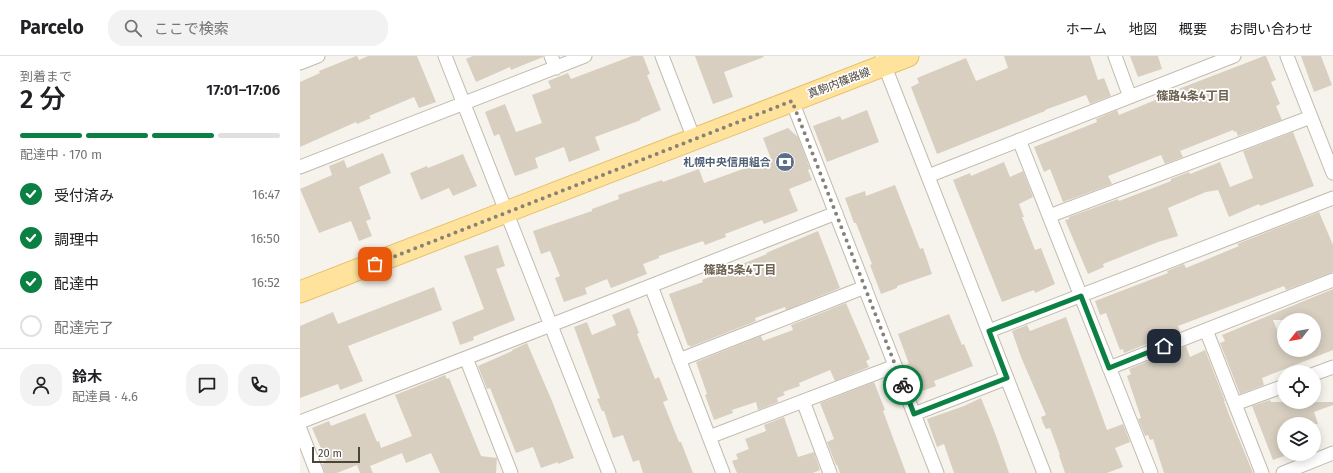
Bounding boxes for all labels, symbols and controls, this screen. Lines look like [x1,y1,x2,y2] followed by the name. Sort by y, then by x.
[108,10,388,46] search box
[20,16,84,39] text: Parcelo
[122,17,144,39] icon: search
[154,20,229,38] text: ここで検索
[1065,21,1107,38] text: ホーム
[1129,21,1157,38] text: 地図
[1179,21,1207,38] text: 概要
[1229,21,1313,38] text: お問い合わせ
[806,65,872,101] street label: 真駒内篠路線
[20,69,72,84] text: 到着まで
[206,81,280,99] text: 17:01–17:06
[20,84,66,115] text: 2 分
[1156,89,1230,103] district label: 篠路4条4丁目
[20,147,102,162] text: 配達中 · 170 m
[774,151,796,173] bank icon: 札幌中央信用組合
[683,156,771,169] place label: 札幌中央信用組合
[20,183,42,205] icon: check
[54,187,114,205] text: 受付済み
[252,187,280,202] text: 16:47
[20,227,42,249] icon: check
[54,231,99,249] text: 調理中
[251,231,280,246] text: 16:50
[358,247,392,281] pin
[364,253,386,275] icon: bag
[703,263,777,277] district label: 篠路5条4丁目
[20,271,42,293] icon: check
[54,275,99,293] text: 配達中
[251,275,280,290] text: 16:52
[1277,313,1321,357] north arrow
[1277,313,1321,461] map controls
[54,319,114,337] text: 配達完了
[1147,329,1181,363] pin
[1153,335,1175,357] icon: home
[20,364,62,406] button: person
[186,364,228,406] button: chat
[238,364,280,406] button: phone
[883,365,923,405] courier
[1277,365,1321,409] button: locate
[72,368,102,386] text: 鈴木
[892,374,914,396] icon: bike
[72,389,138,404] text: 配達員 · 4.6
[1277,417,1321,461] button: layers
[312,445,360,464] scale bar
[318,447,342,460] text: 20 m

